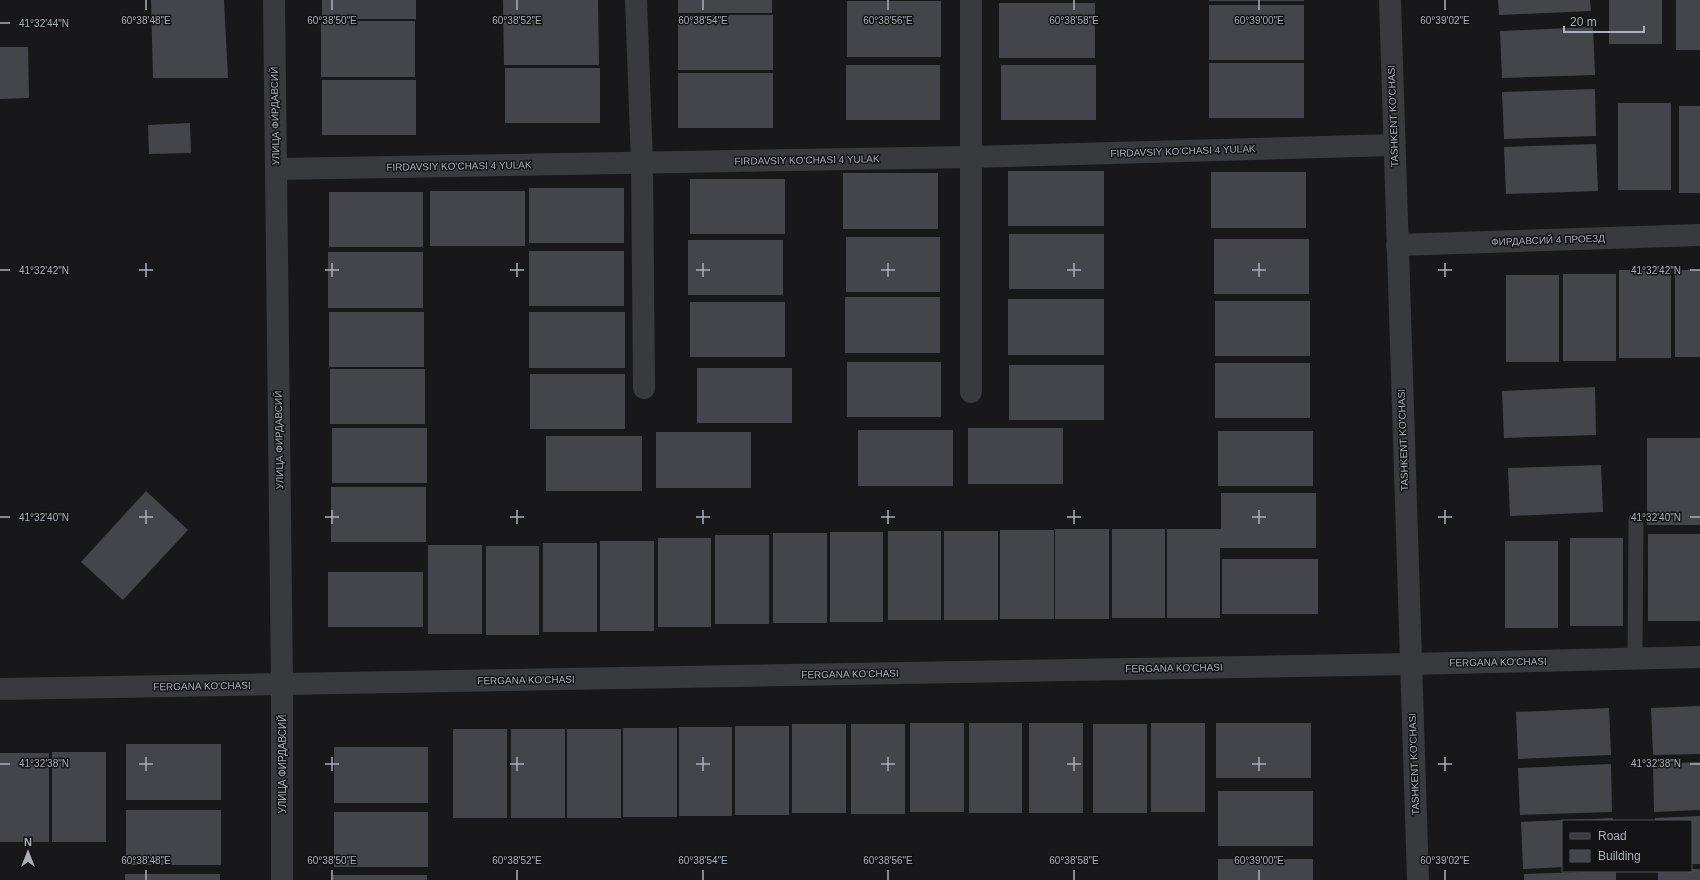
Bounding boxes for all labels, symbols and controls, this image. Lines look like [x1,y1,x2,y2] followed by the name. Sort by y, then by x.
[1564,8,1644,34] scale bar
[121,15,171,26] text: 60°38'48"E
[307,15,357,26] text: 60°38'50"E
[492,15,542,26] text: 60°38'52"E
[678,15,728,26] text: 60°38'54"E
[863,15,913,26] text: 60°38'56"E
[1049,15,1099,26] text: 60°38'58"E
[1234,15,1284,26] text: 60°39'00"E
[1420,15,1470,26] text: 60°39'02"E
[1570,15,1597,29] text: 20 m
[19,18,69,29] text: 41°32'44"N
[1386,65,1400,167] street label: TASHKENT KO'CHASI
[268,67,281,166] street label: УЛИЦА ФИРДАВСИЙ
[1110,143,1256,159] street label: FIRDAVSIY KO'CHASI 4 YULAK
[734,153,880,167] street label: FIRDAVSIY KO'CHASI 4 YULAK
[386,159,532,173] street label: FIRDAVSIY KO'CHASI 4 YULAK
[1491,232,1605,247] street label: ФИРДАВСИЙ 4 ПРОЕЗД
[19,265,69,276] text: 41°32'42"N
[1631,265,1681,276] text: 41°32'42"N
[1396,389,1410,491] street label: TASHKENT KO'CHASI
[272,391,285,490] street label: УЛИЦА ФИРДАВСИЙ
[19,512,69,523] text: 41°32'40"N
[1631,512,1681,523] text: 41°32'40"N
[1449,656,1547,668] street label: FERGANA KO'CHASI
[1125,662,1223,674] street label: FERGANA KO'CHASI
[801,668,899,680] street label: FERGANA KO'CHASI
[477,674,575,686] street label: FERGANA KO'CHASI
[153,680,251,692] street label: FERGANA KO'CHASI
[1407,713,1421,815] street label: TASHKENT KO'CHASI
[276,715,288,813] street label: УЛИЦА ФИРДАВСИЙ
[19,758,69,769] text: 41°32'38"N
[1631,758,1681,769] text: 41°32'38"N
[1562,820,1692,872] legend
[1598,829,1627,843] text: Road
[8,832,48,872] north arrow
[24,836,32,848] text: N
[1598,849,1641,863] text: Building
[121,855,171,866] text: 60°38'48"E
[307,855,357,866] text: 60°38'50"E
[492,855,542,866] text: 60°38'52"E
[678,855,728,866] text: 60°38'54"E
[863,855,913,866] text: 60°38'56"E
[1049,855,1099,866] text: 60°38'58"E
[1234,855,1284,866] text: 60°39'00"E
[1420,855,1470,866] text: 60°39'02"E

